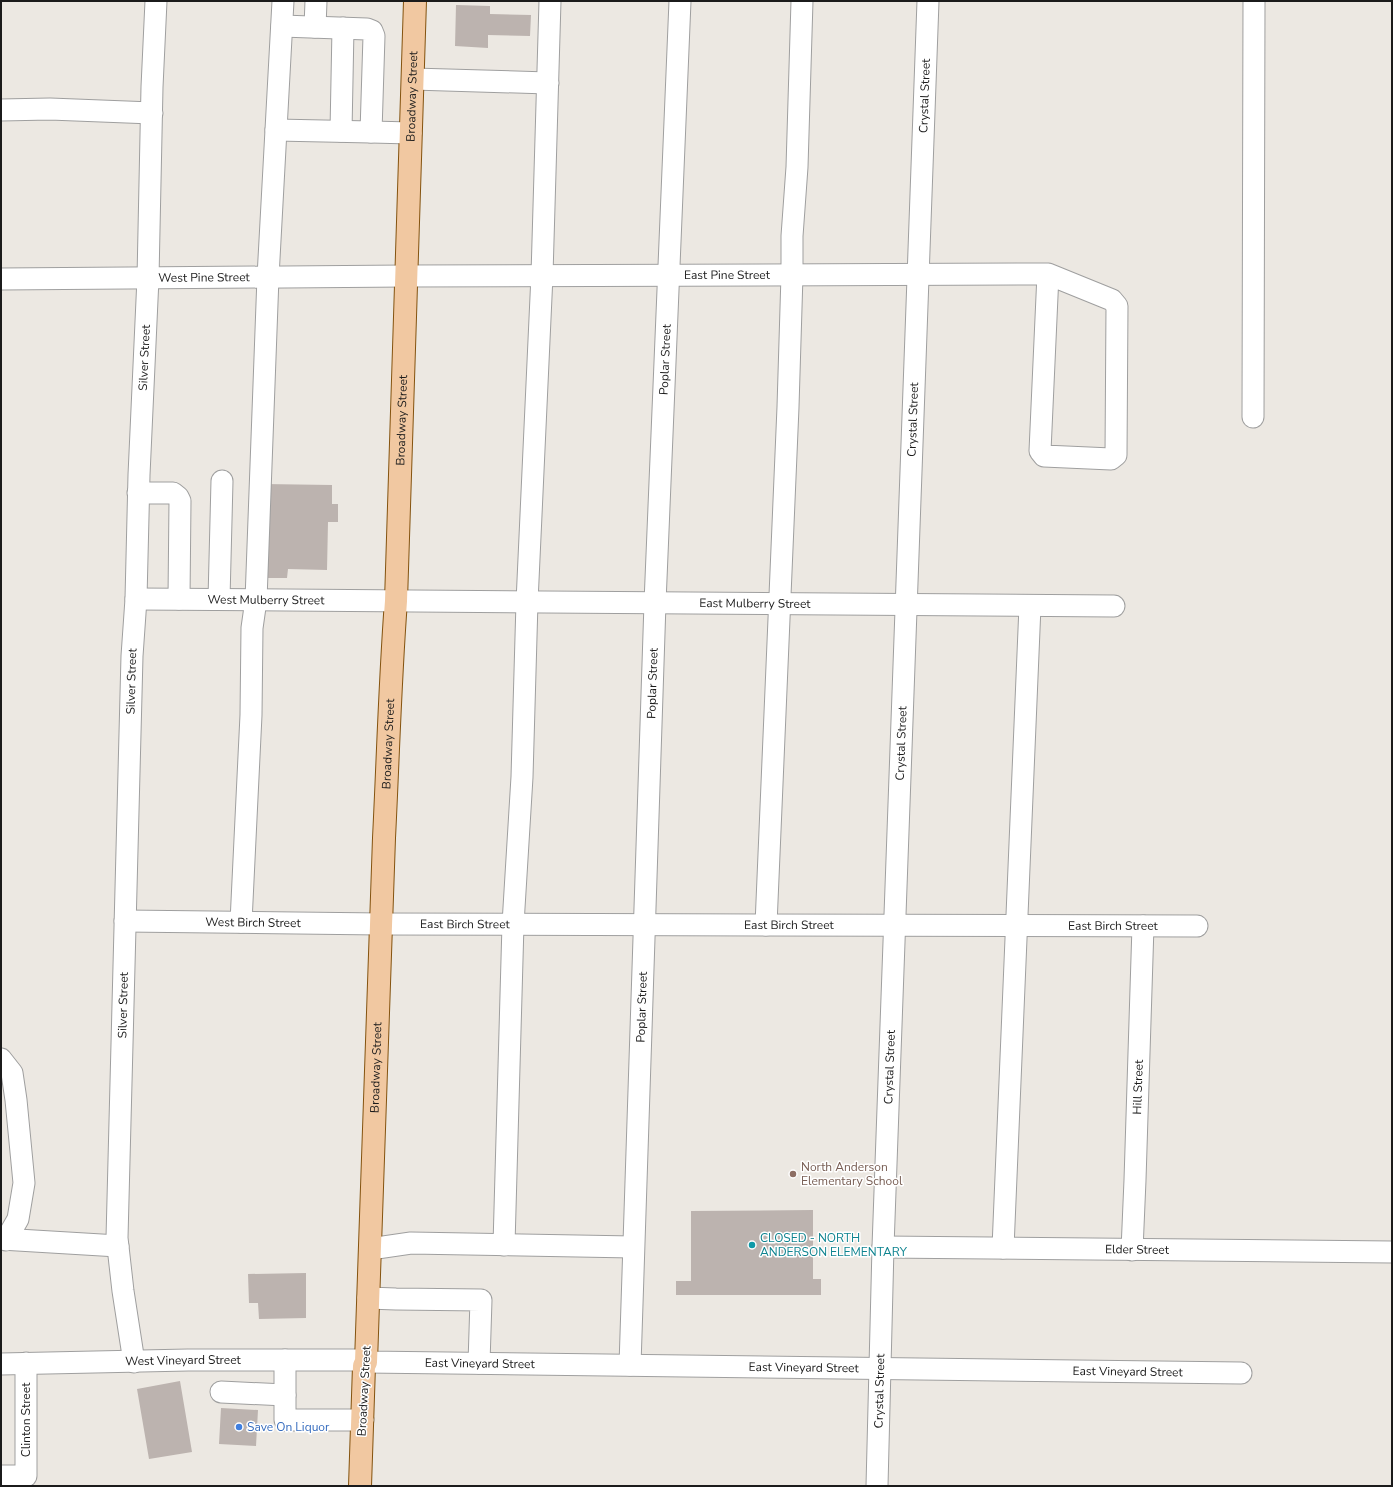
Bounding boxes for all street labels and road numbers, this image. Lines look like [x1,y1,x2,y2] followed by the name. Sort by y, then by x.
[403,50,421,142] street label: Broadway Street
[915,57,934,133] street label: Crystal Street
[684,267,771,283] street label: East Pine Street
[158,269,251,286] street label: West Pine Street
[135,323,154,391] street label: Silver Street
[656,323,675,395] street label: Poplar Street
[392,374,411,466] street label: Broadway Street
[904,381,922,457] street label: Crystal Street
[208,592,325,608] street label: West Mulberry Street
[699,595,811,612] street label: East Mulberry Street
[122,647,141,715] street label: Silver Street
[643,647,662,719] street label: Poplar Street
[378,697,398,790] street label: Broadway Street
[892,705,911,781] street label: Crystal Street
[205,914,302,931] street label: West Birch Street
[420,916,511,932] street label: East Birch Street
[744,917,835,933] street label: East Birch Street
[1068,918,1159,934] street label: East Birch Street
[114,971,132,1039] street label: Silver Street
[633,971,651,1043] street label: Poplar Street
[367,1021,385,1113] street label: Broadway Street
[880,1029,899,1105] street label: Crystal Street
[1129,1059,1147,1115] street label: Hill Street
[1105,1241,1170,1258] street label: Elder Street
[354,1345,374,1437] street label: Broadway Street
[125,1352,242,1369] street label: West Vineyard Street
[870,1353,888,1428] street label: Crystal Street
[425,1355,536,1372] street label: East Vineyard Street
[749,1359,860,1376] street label: East Vineyard Street
[1073,1363,1184,1380] street label: East Vineyard Street
[18,1382,34,1457] street label: Clinton Street

